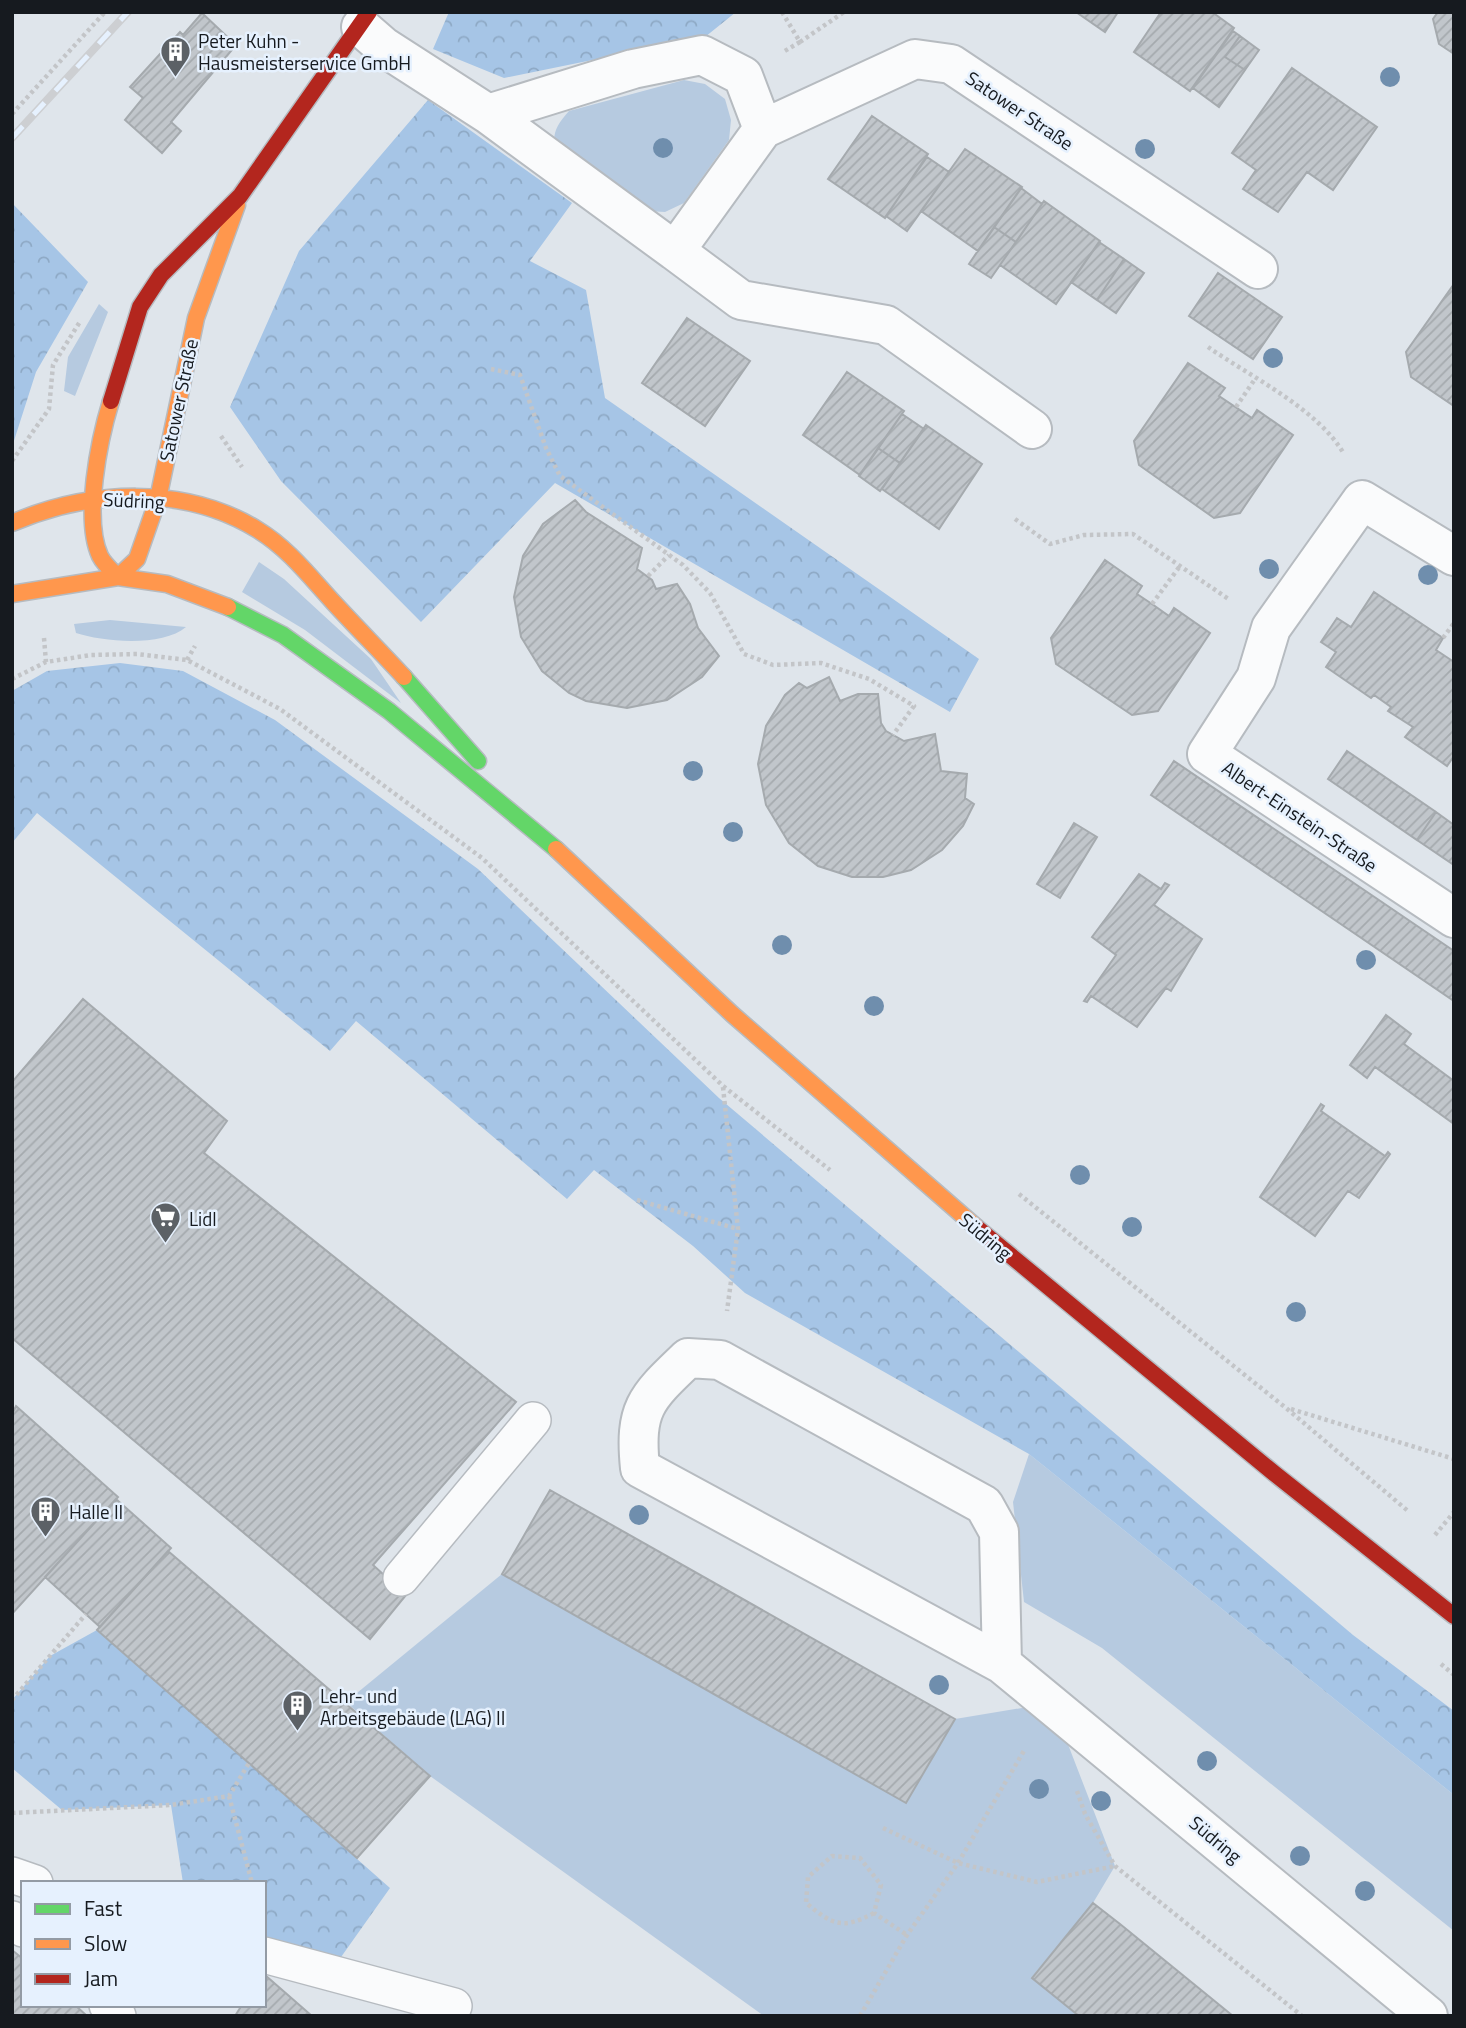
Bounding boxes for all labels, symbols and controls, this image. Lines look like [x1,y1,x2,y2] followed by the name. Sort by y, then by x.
[198,26,411,77] place label: Peter Kuhn - Hausmeisterservice GmbH
[158,34,192,78] building icon: Peter Kuhn - Hausmeisterservice GmbH
[960,63,1080,157] street label: Satower Straße
[151,336,205,464] street label: Satower Straße
[103,484,166,516] street label: Südring
[1216,753,1384,879] street label: Albert-Einstein-Straße
[149,1201,183,1245] supermarket icon: Lidl
[189,1204,217,1233] place label: Lidl
[953,1205,1019,1267] street label: Südring
[29,1494,63,1538] building icon: Halle II
[69,1497,123,1526] place label: Halle II
[320,1681,505,1732] place label: Lehr- und Arbeitsgebäude (LAG) II
[280,1689,314,1733] building icon: Lehr- und Arbeitsgebäude (LAG) II
[1183,1808,1249,1870] street label: Südring
[21,1881,266,2007] legend
[84,1892,123,1924] text: Fast
[84,1927,127,1959] text: Slow
[84,1962,118,1994] text: Jam

